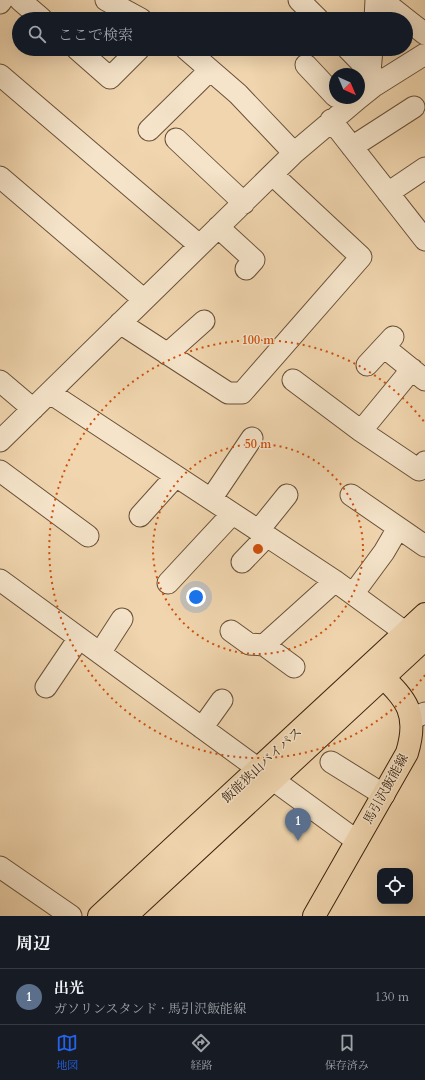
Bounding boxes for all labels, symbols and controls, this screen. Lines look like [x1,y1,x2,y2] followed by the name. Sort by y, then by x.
[12,12,413,56] search box
[26,23,48,45] icon: search
[58,25,133,45] text: ここで検索
[329,68,365,104] north arrow
[242,332,275,348] text: 100 m
[245,436,272,452] text: 50 m
[251,542,265,556] centre of rings
[186,587,206,607] your location
[218,723,306,807] street label: 飯能狭山バイパス
[359,751,413,827] street label: 馬引沢飯能線
[285,808,311,841] pin: 1
[377,868,413,904] map controls
[377,868,413,904] button: locate
[16,932,50,955] text: 周辺
[54,978,84,998] text: 出光
[26,988,32,1006] text: 1
[375,988,409,1006] text: 130 m
[54,1000,246,1018] text: ガソリンスタンド · 馬引沢飯能線
[56,1032,78,1073] tab: 地図
[190,1032,212,1073] tab: 経路
[325,1032,369,1073] tab: 保存済み

